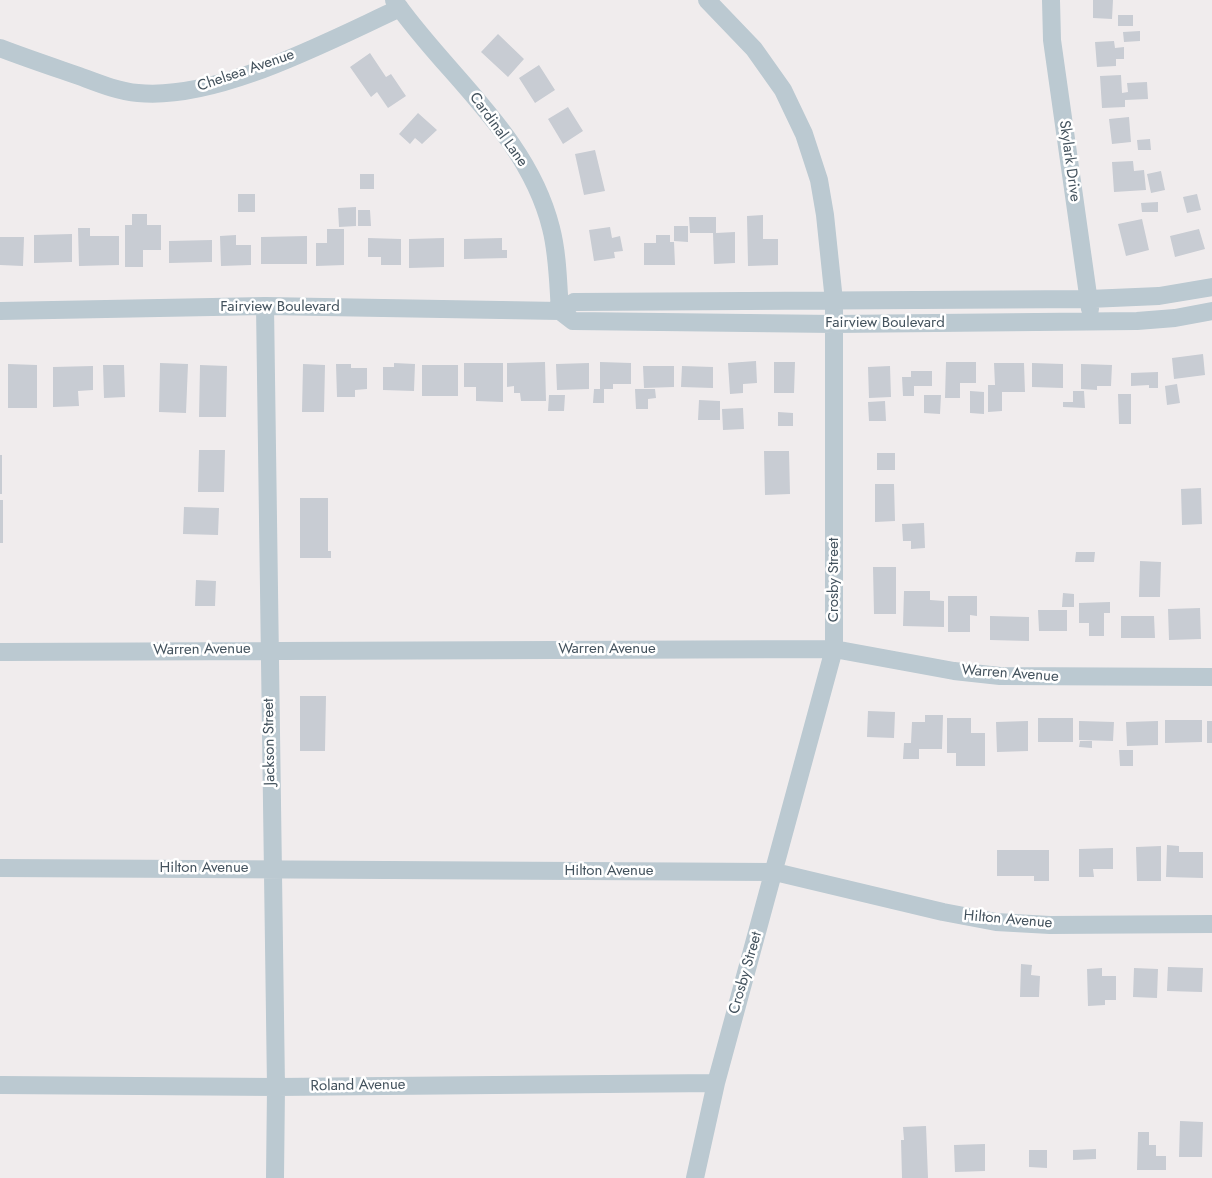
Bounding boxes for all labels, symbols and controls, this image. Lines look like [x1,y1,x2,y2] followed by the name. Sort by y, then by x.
[195,46,297,96] street label: Chelsea Avenue
[465,89,531,171] street label: Cardinal Lane
[1054,119,1084,203] street label: Skylark Drive
[220,298,340,316] street label: Fairview Boulevard
[825,314,945,332] street label: Fairview Boulevard
[825,538,843,622] street label: Crosby Street
[153,640,251,660] street label: Warren Avenue
[558,640,656,658] street label: Warren Avenue
[961,662,1059,686] street label: Warren Avenue
[260,698,280,786] street label: Jackson Street
[160,859,248,877] street label: Hilton Avenue
[565,862,653,880] street label: Hilton Avenue
[963,907,1053,933] street label: Hilton Avenue
[726,930,766,1016] street label: Crosby Street
[310,1076,406,1096] street label: Roland Avenue

